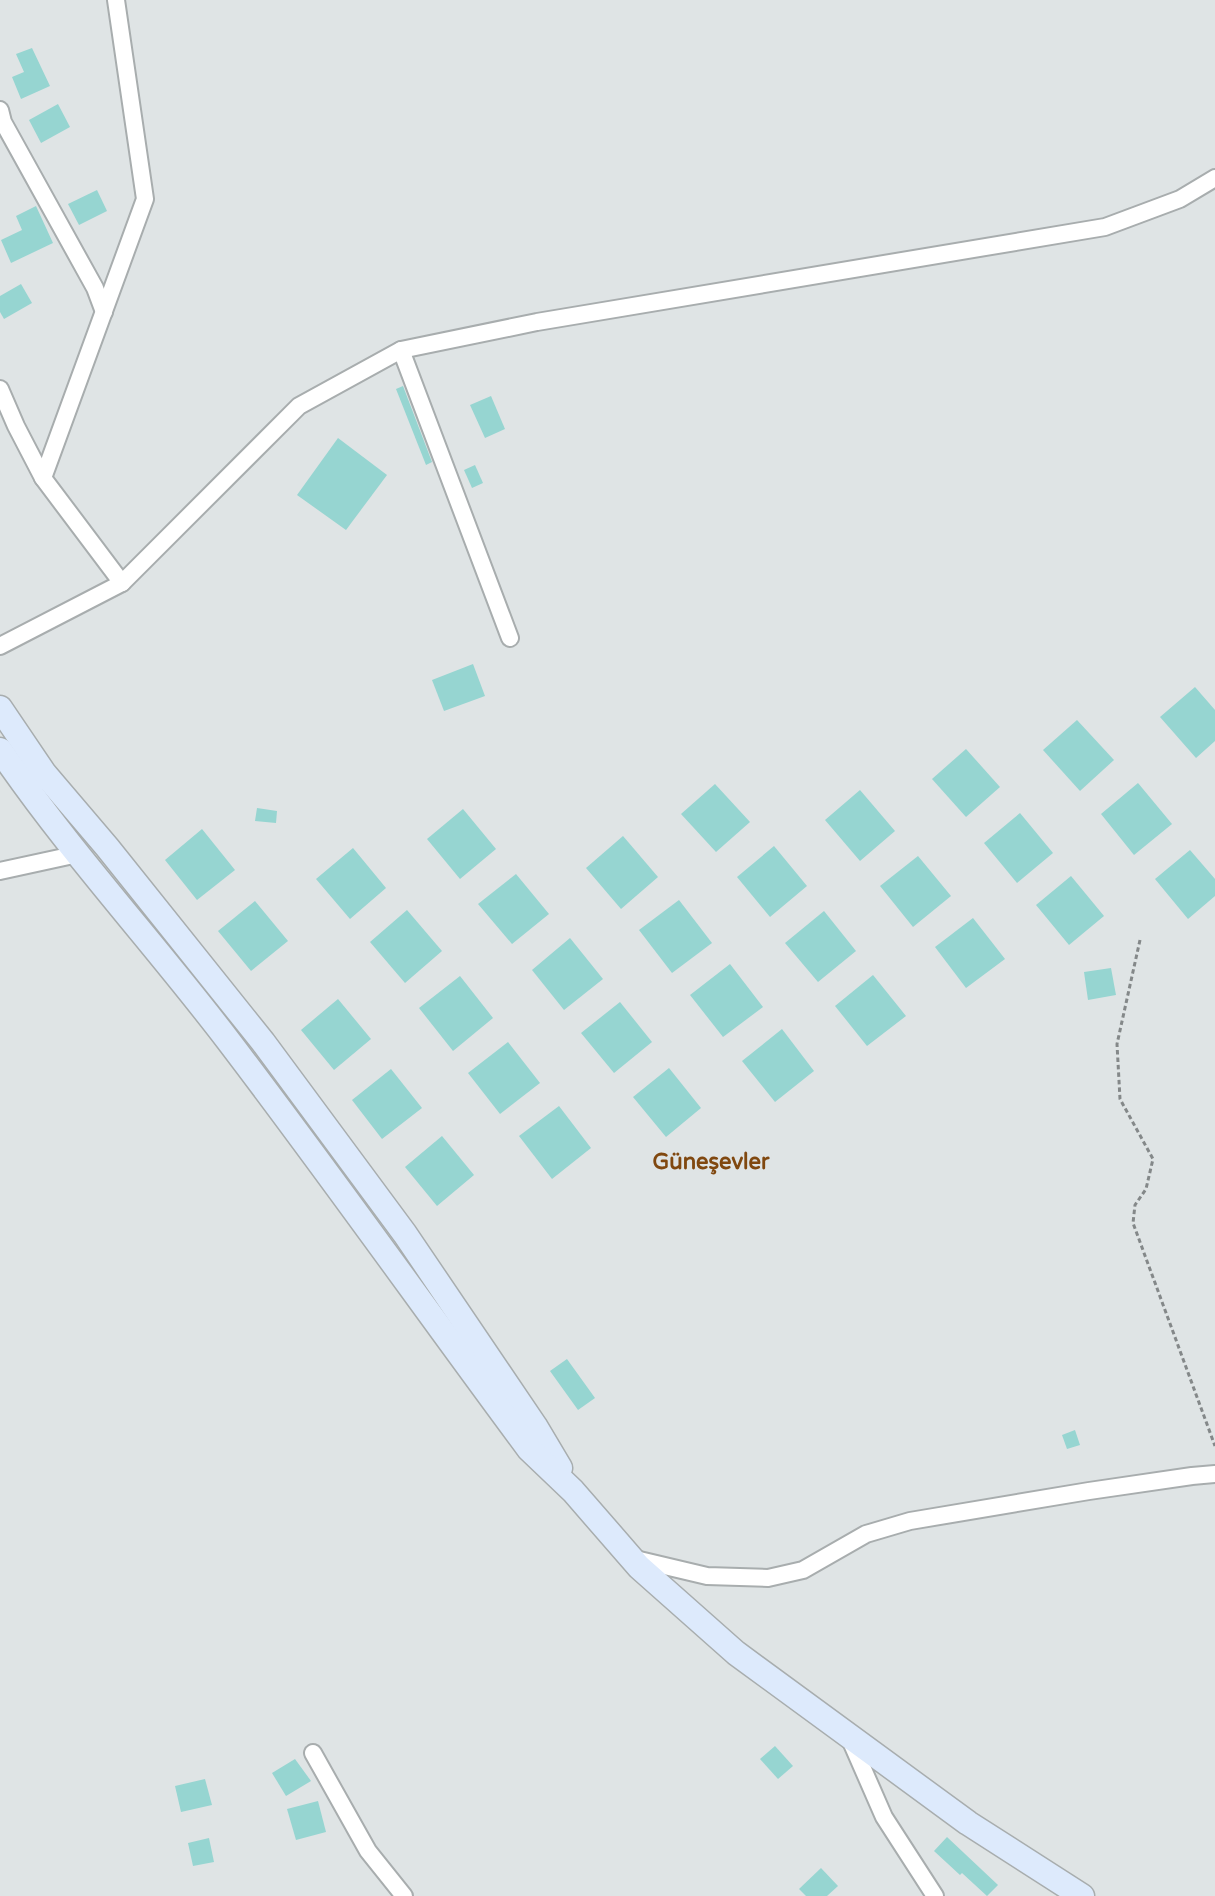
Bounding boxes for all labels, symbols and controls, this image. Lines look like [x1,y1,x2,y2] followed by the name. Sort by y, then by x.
[653,1149,770,1175] district label: Güneşevler

